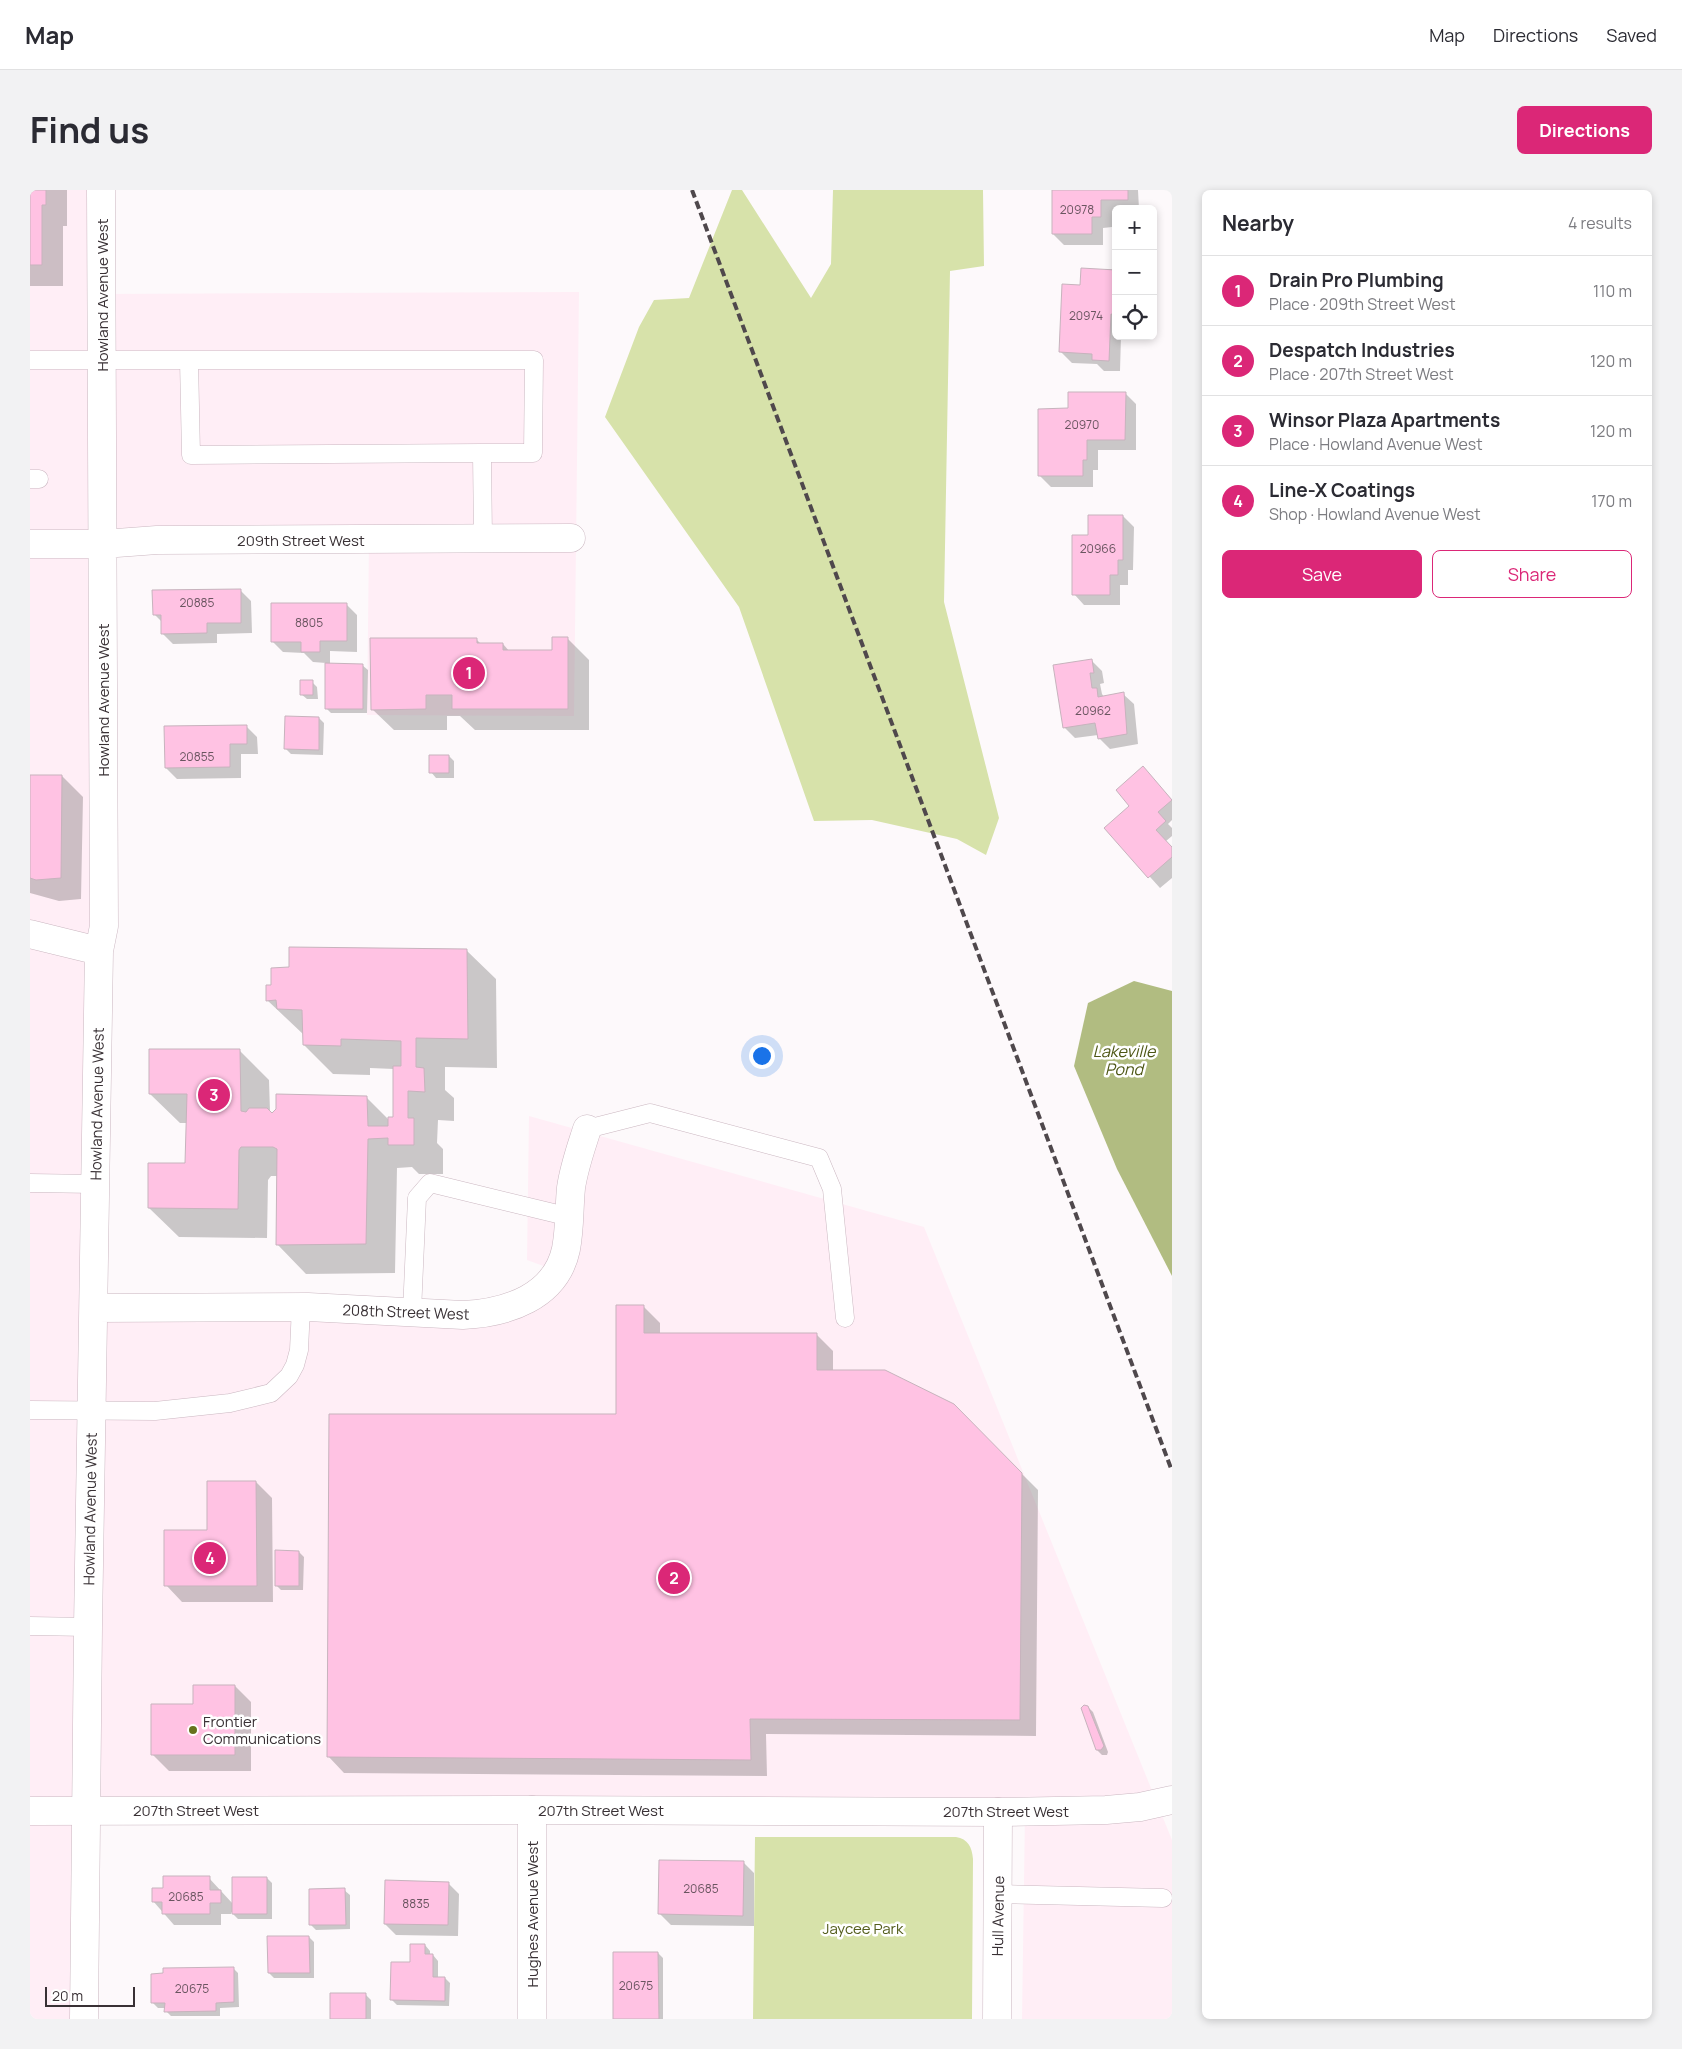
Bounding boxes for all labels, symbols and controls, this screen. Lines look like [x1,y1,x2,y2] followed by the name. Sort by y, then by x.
[25,18,74,51] text: Map
[1429,23,1465,47] text: Map
[1493,23,1578,47] text: Directions
[1606,23,1657,47] text: Saved
[30,106,149,154] text: Find us
[1517,106,1652,154] button: Directions
[1060,201,1094,218] house number: 20978
[1112,205,1157,340] map controls
[1112,205,1157,250] button: +
[1222,209,1294,237] text: Nearby
[1568,212,1632,234] text: 4 results
[92,218,113,372] street label: Howland Avenue West
[1112,250,1157,295] button: −
[1269,267,1444,293] text: Drain Pro Plumbing
[1234,280,1242,302] text: 1
[1593,280,1632,302] text: 110 m
[1269,293,1456,315] text: Place · 209th Street West
[1112,295,1157,340] button: locate
[1069,307,1103,324] house number: 20974
[1269,337,1455,363] text: Despatch Industries
[1233,350,1243,372] text: 2
[1590,350,1632,372] text: 120 m
[1269,363,1454,385] text: Place · 207th Street West
[1269,407,1500,433] text: Winsor Plaza Apartments
[1065,416,1099,433] house number: 20970
[1233,420,1243,442] text: 3
[1590,420,1632,442] text: 120 m
[1269,433,1483,455] text: Place · Howland Avenue West
[1269,477,1415,503] text: Line-X Coatings
[1233,490,1243,512] text: 4
[1591,490,1632,512] text: 170 m
[1269,503,1481,525] text: Shop · Howland Avenue West
[237,530,365,551] street label: 209th Street West
[1080,540,1116,557] house number: 20966
[1222,550,1422,598] button: Save
[1432,550,1632,598] button: Share
[179,594,215,611] house number: 20885
[295,614,323,631] house number: 8805
[93,623,114,777] street label: Howland Avenue West
[453,654,485,692] pin: 1
[1075,702,1111,719] house number: 20962
[180,748,215,765] house number: 20855
[85,1027,109,1181] street label: Howland Avenue West
[1093,1040,1157,1080] water label: Lakeville Pond
[749,1043,775,1069] your location
[198,1076,230,1114] pin: 3
[342,1299,470,1325] street label: 208th Street West
[78,1432,102,1586] street label: Howland Avenue West
[194,1539,226,1577] pin: 4
[658,1559,690,1597] pin: 2
[203,1711,321,1749] place label: Frontier Communications
[187,1724,199,1736] marker: Frontier Communications
[133,1800,259,1821] street label: 207th Street West
[538,1800,664,1821] street label: 207th Street West
[943,1801,1069,1822] street label: 207th Street West
[522,1841,543,1987] street label: Hughes Avenue West
[987,1875,1009,1956] street label: Hull Avenue
[683,1880,719,1897] house number: 20685
[168,1888,204,1905] house number: 20685
[402,1895,430,1912] house number: 8835
[823,1918,904,1939] park label: Jaycee Park
[619,1977,653,1994] house number: 20675
[175,1980,209,1997] house number: 20675
[45,1984,135,2007] scale bar
[52,1986,83,2005] text: 20 m

